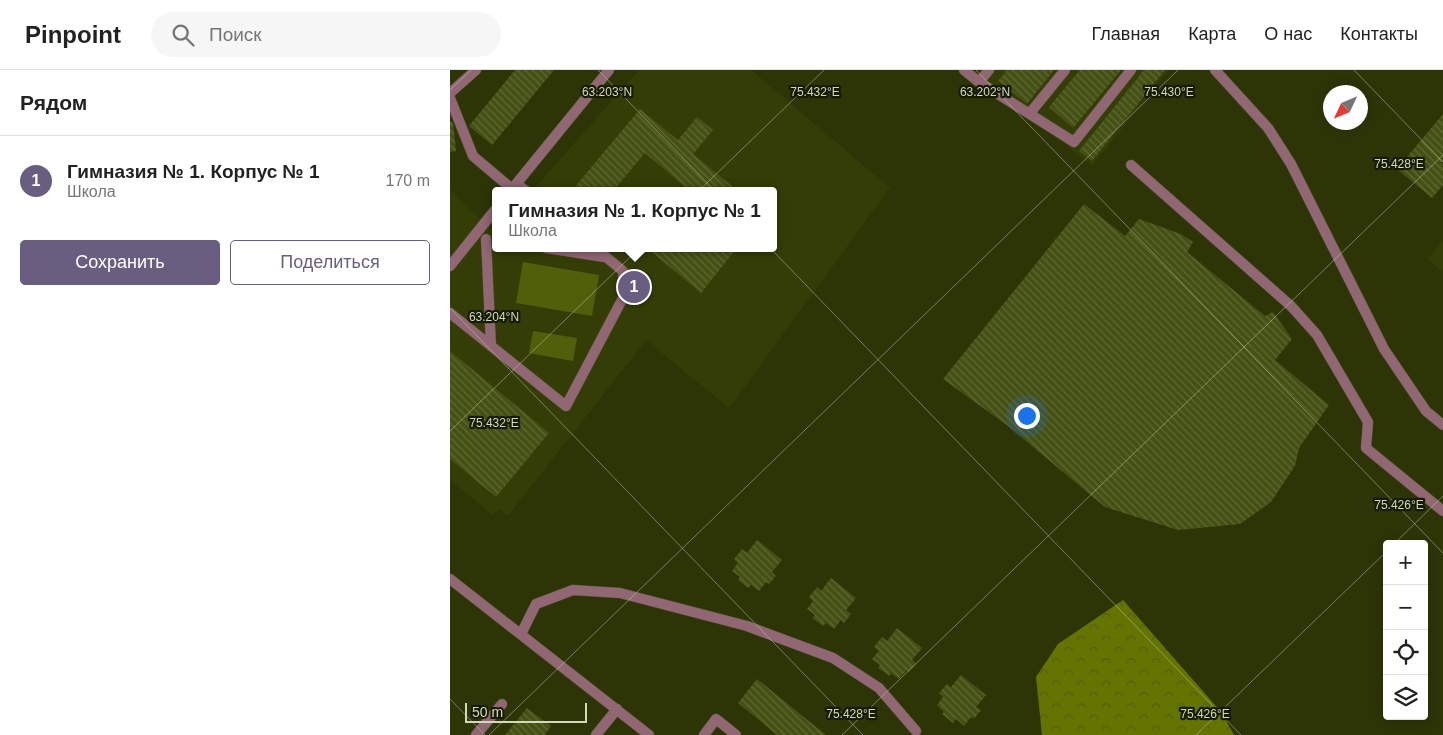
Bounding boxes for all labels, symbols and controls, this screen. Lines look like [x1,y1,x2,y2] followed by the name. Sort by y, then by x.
[151,12,501,57] search box
[25,21,121,48] text: Pinpoint
[169,21,197,49] icon: search
[209,24,262,45] text: Поиск
[1092,24,1160,44] text: Главная
[1188,24,1236,44] text: Карта
[1264,24,1312,44] text: О нас
[1340,24,1418,44] text: Контакты
[582,85,632,99] text: 63.203°N
[790,85,840,99] text: 75.432°E
[960,85,1010,99] text: 63.202°N
[1144,85,1194,99] text: 75.430°E
[1323,85,1368,130] north arrow
[20,91,87,114] text: Рядом
[1374,157,1424,171] text: 75.428°E
[67,161,320,182] text: Гимназия № 1. Корпус № 1
[32,172,40,189] text: 1
[386,172,430,189] text: 170 m
[67,183,116,200] text: Школа
[492,187,777,252] popup
[508,200,761,221] text: Гимназия № 1. Корпус № 1
[508,222,557,239] text: Школа
[20,240,220,285] button: Сохранить
[230,240,430,285] button: Поделиться
[618,268,650,306] pin: 1
[469,310,519,324] text: 63.204°N
[1014,403,1040,429] your location
[469,416,519,430] text: 75.432°E
[1374,498,1424,512] text: 75.426°E
[1383,540,1428,720] map controls
[1383,540,1428,585] button: +
[1383,585,1428,630] button: −
[1383,630,1428,675] button: locate
[1383,675,1428,720] button: layers
[465,700,588,723] scale bar
[472,704,503,720] text: 50 m
[826,707,876,721] text: 75.428°E
[1180,707,1230,721] text: 75.426°E

